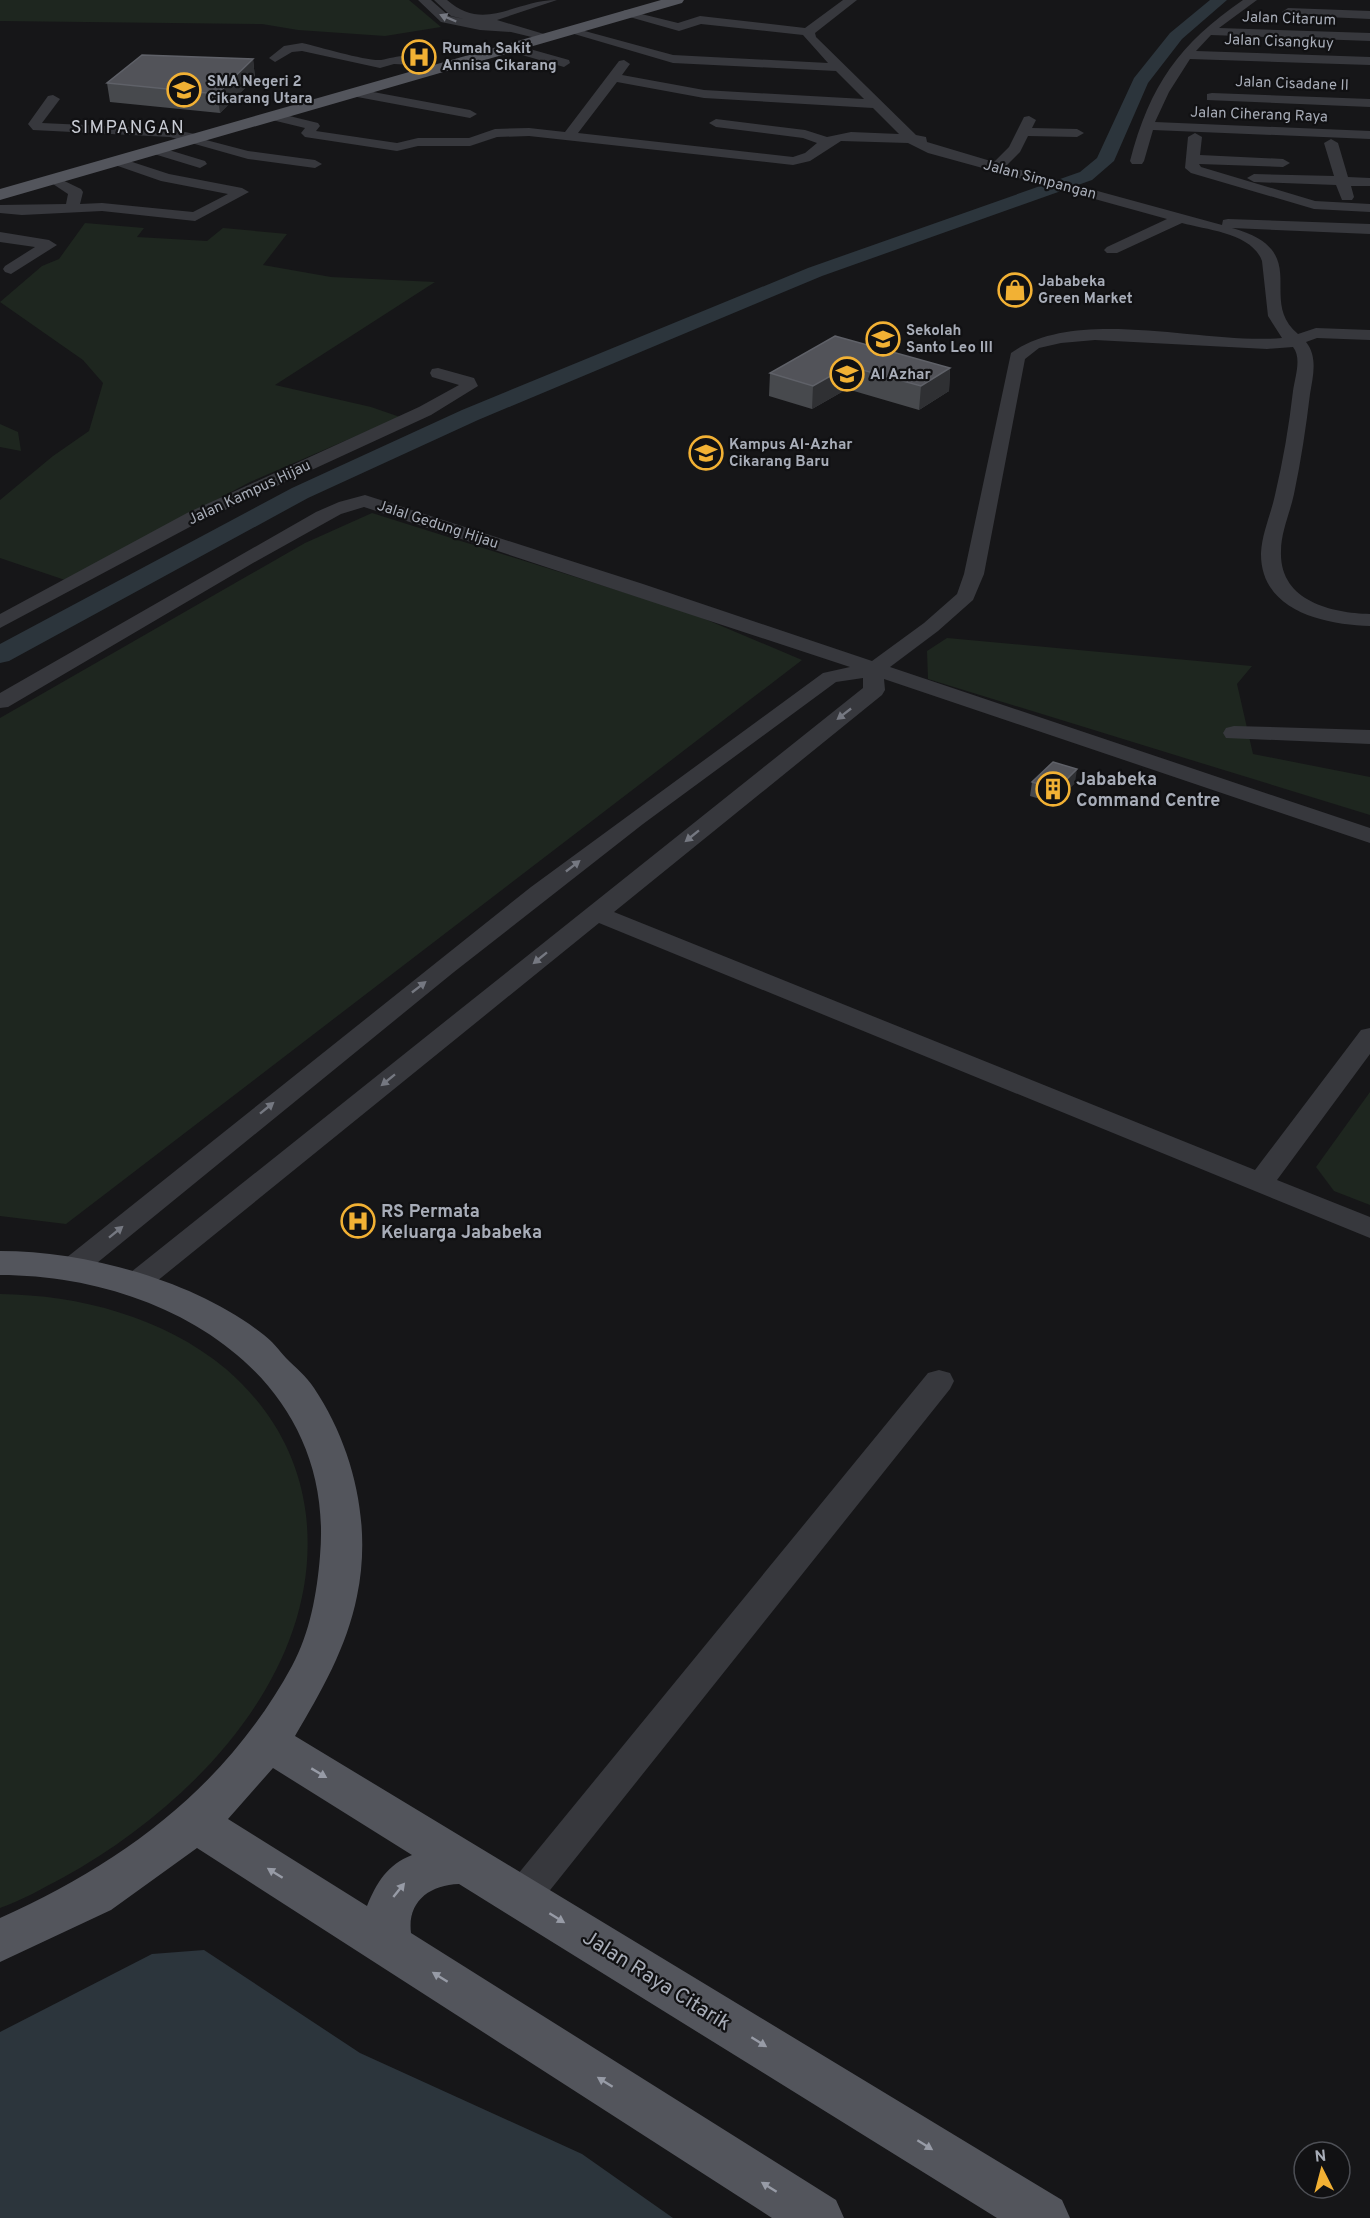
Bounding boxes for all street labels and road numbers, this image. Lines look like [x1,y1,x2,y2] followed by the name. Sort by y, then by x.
[1242,8,1336,31] street label: Jalan Citarum
[1224,31,1334,54] street label: Jalan Cisangkuy
[1235,73,1349,96] street label: Jalan Cisadane II
[1190,104,1328,127] street label: Jalan Ciherang Raya
[981,156,1098,205] street label: Jalan Simpangan
[185,457,314,530] street label: Jalan Kampus Hijau
[374,497,501,554] street label: Jalal Gedung Hijau
[577,1925,735,2038] street label: Jalan Raya Citarik

